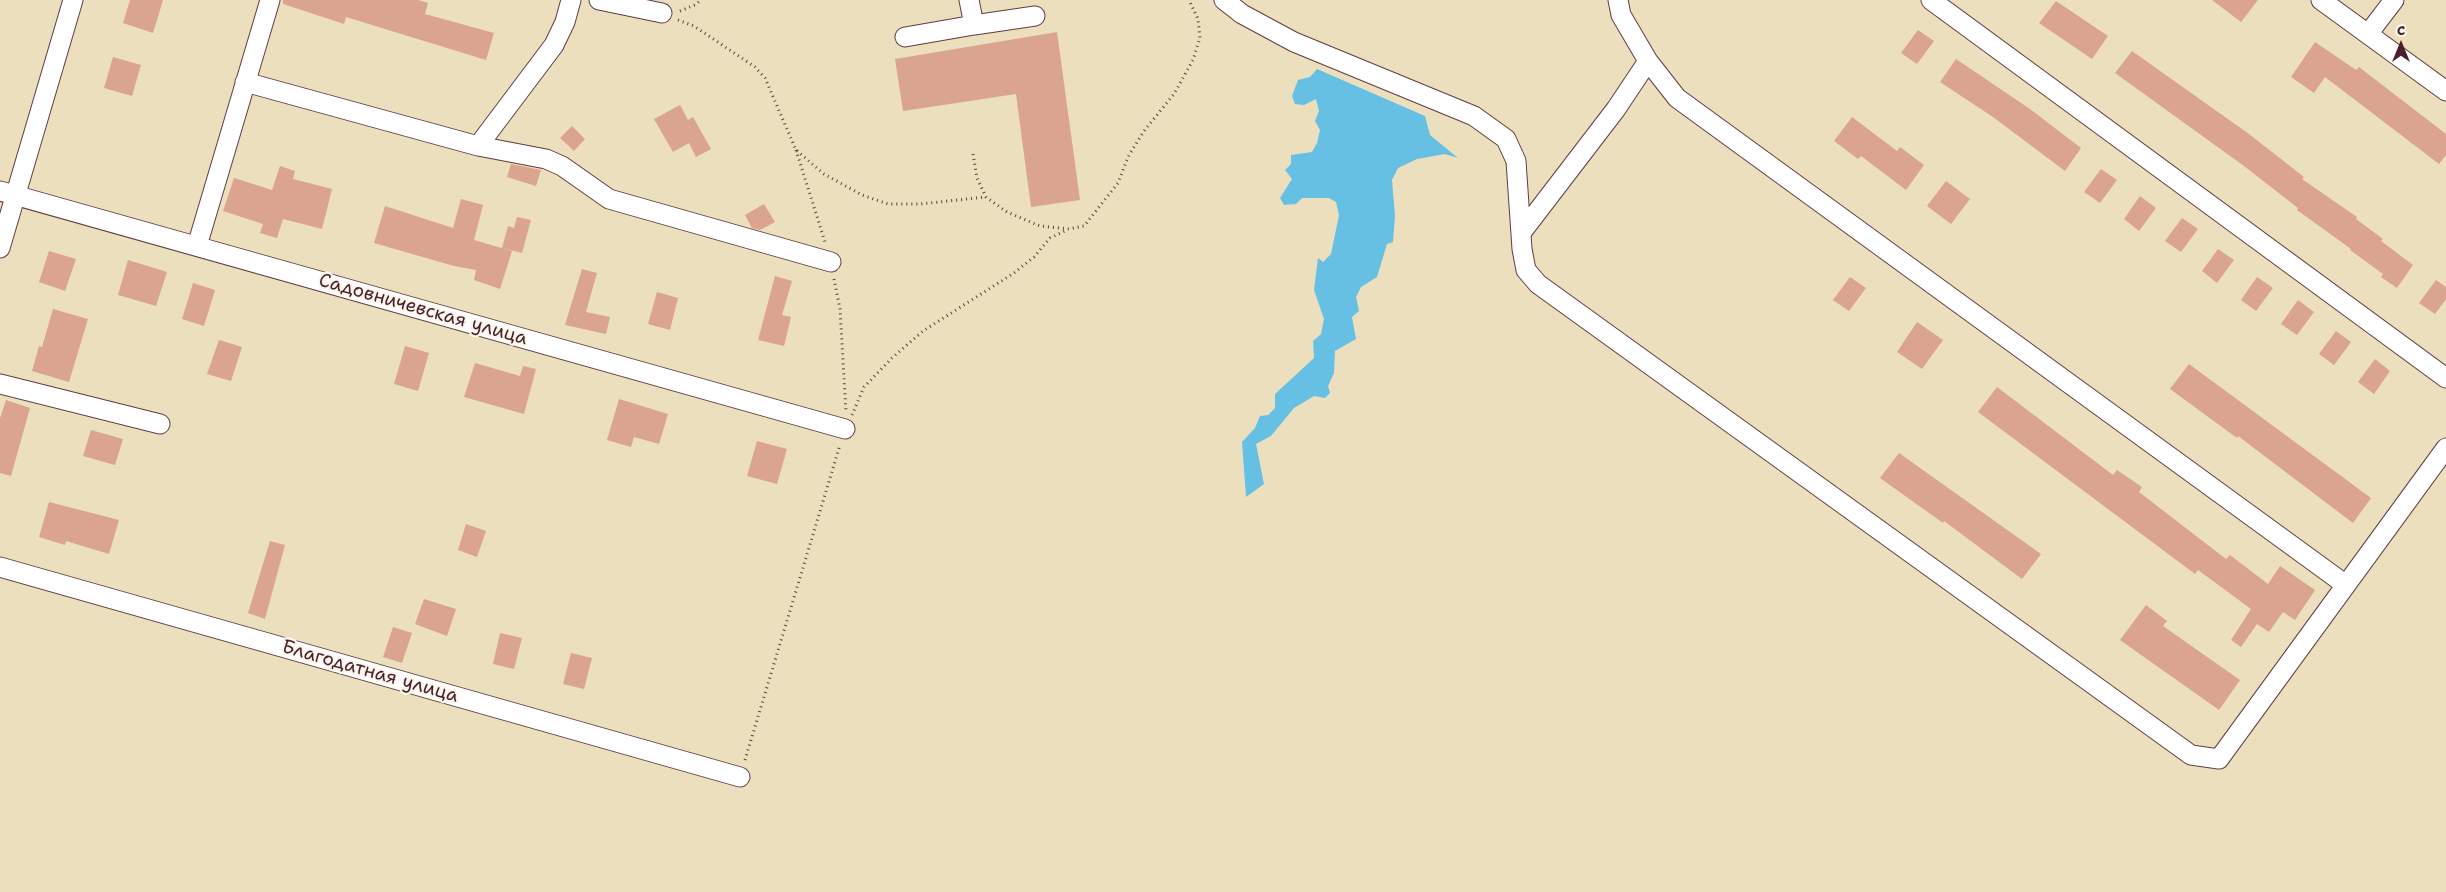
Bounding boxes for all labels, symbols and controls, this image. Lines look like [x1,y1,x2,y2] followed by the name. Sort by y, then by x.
[2376,20,2426,70] north arrow
[2397,21,2405,39] text: С
[316,269,530,351] street label: Садовничевская улица
[279,636,461,708] street label: Благодатная улица

